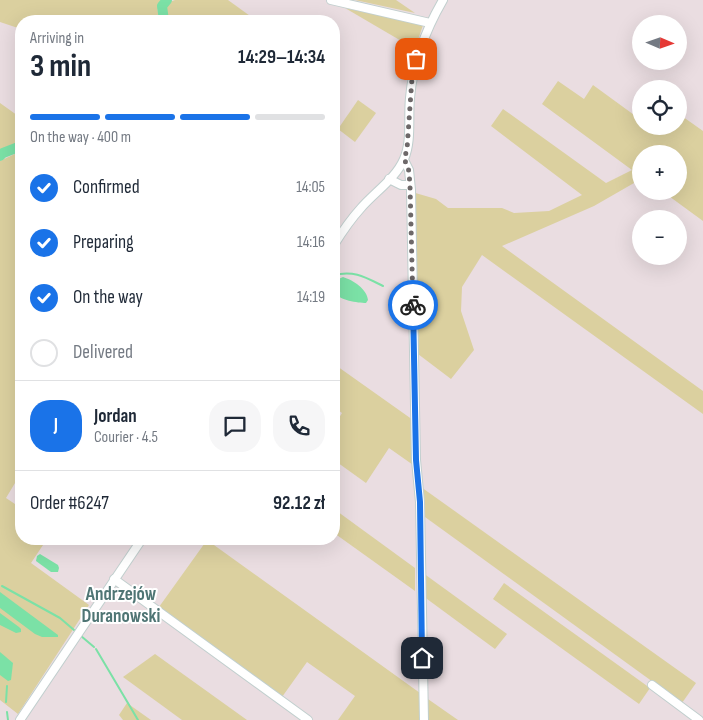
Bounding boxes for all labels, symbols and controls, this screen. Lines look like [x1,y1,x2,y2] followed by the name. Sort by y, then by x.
[632,15,688,70] north arrow
[632,15,687,265] map controls
[30,29,84,48] text: Arriving in
[395,38,437,80] pin
[402,45,430,73] icon: bag
[238,46,325,69] text: 14:29–14:34
[30,47,91,86] text: 3 min
[632,80,687,135] button: locate
[30,128,131,147] text: On the way · 400 m
[632,145,687,200] button: +
[30,174,58,202] icon: check
[73,176,140,199] text: Confirmed
[296,178,325,197] text: 14:05
[632,210,687,265] button: −
[30,229,58,257] icon: check
[73,231,134,254] text: Preparing
[297,233,325,252] text: 14:16
[388,280,438,330] courier
[30,284,58,312] icon: check
[73,286,143,309] text: On the way
[297,288,325,307] text: 14:19
[399,291,427,319] icon: bike
[73,341,133,364] text: Delivered
[209,400,261,452] button: chat
[273,400,325,452] button: phone
[94,405,137,428] text: Jordan
[54,414,58,437] text: J
[94,428,158,447] text: Courier · 4.5
[30,492,109,515] text: Order #6247
[273,492,325,515] text: 92.12 zł
[82,583,161,628] district label: Andrzejów Duranowski
[401,637,443,679] pin
[408,644,436,672] icon: home

